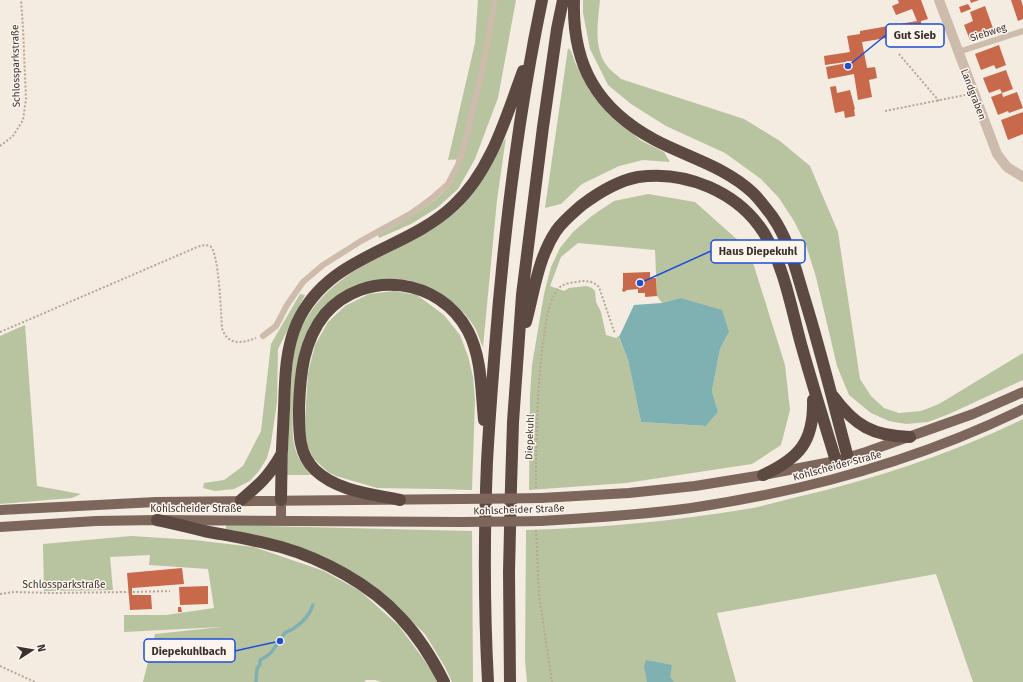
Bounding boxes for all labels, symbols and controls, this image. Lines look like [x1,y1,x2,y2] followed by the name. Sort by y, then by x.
[969,21,1009,44] street label: Siebweg
[9,24,23,108] street label: Schlossparkstraße
[886,24,944,47] callout: Gut Sieb
[894,29,937,42] text: Gut Sieb
[958,67,988,122] street label: Landgraben
[711,240,805,263] callout: Haus Diepekuhl
[719,245,798,258] text: Haus Diepekuhl
[523,414,537,460] street label: Diepekuhl
[792,448,883,484] street label: Kohlscheider Straße
[473,502,565,518] street label: Kohlscheider Straße
[150,503,242,515] street label: Kohlscheider Straße
[23,579,105,591] street label: Schlossparkstraße
[12,630,52,670] north arrow
[144,639,235,662] callout: Diepekuhlbach
[34,643,48,653] text: N
[152,645,226,658] text: Diepekuhlbach

